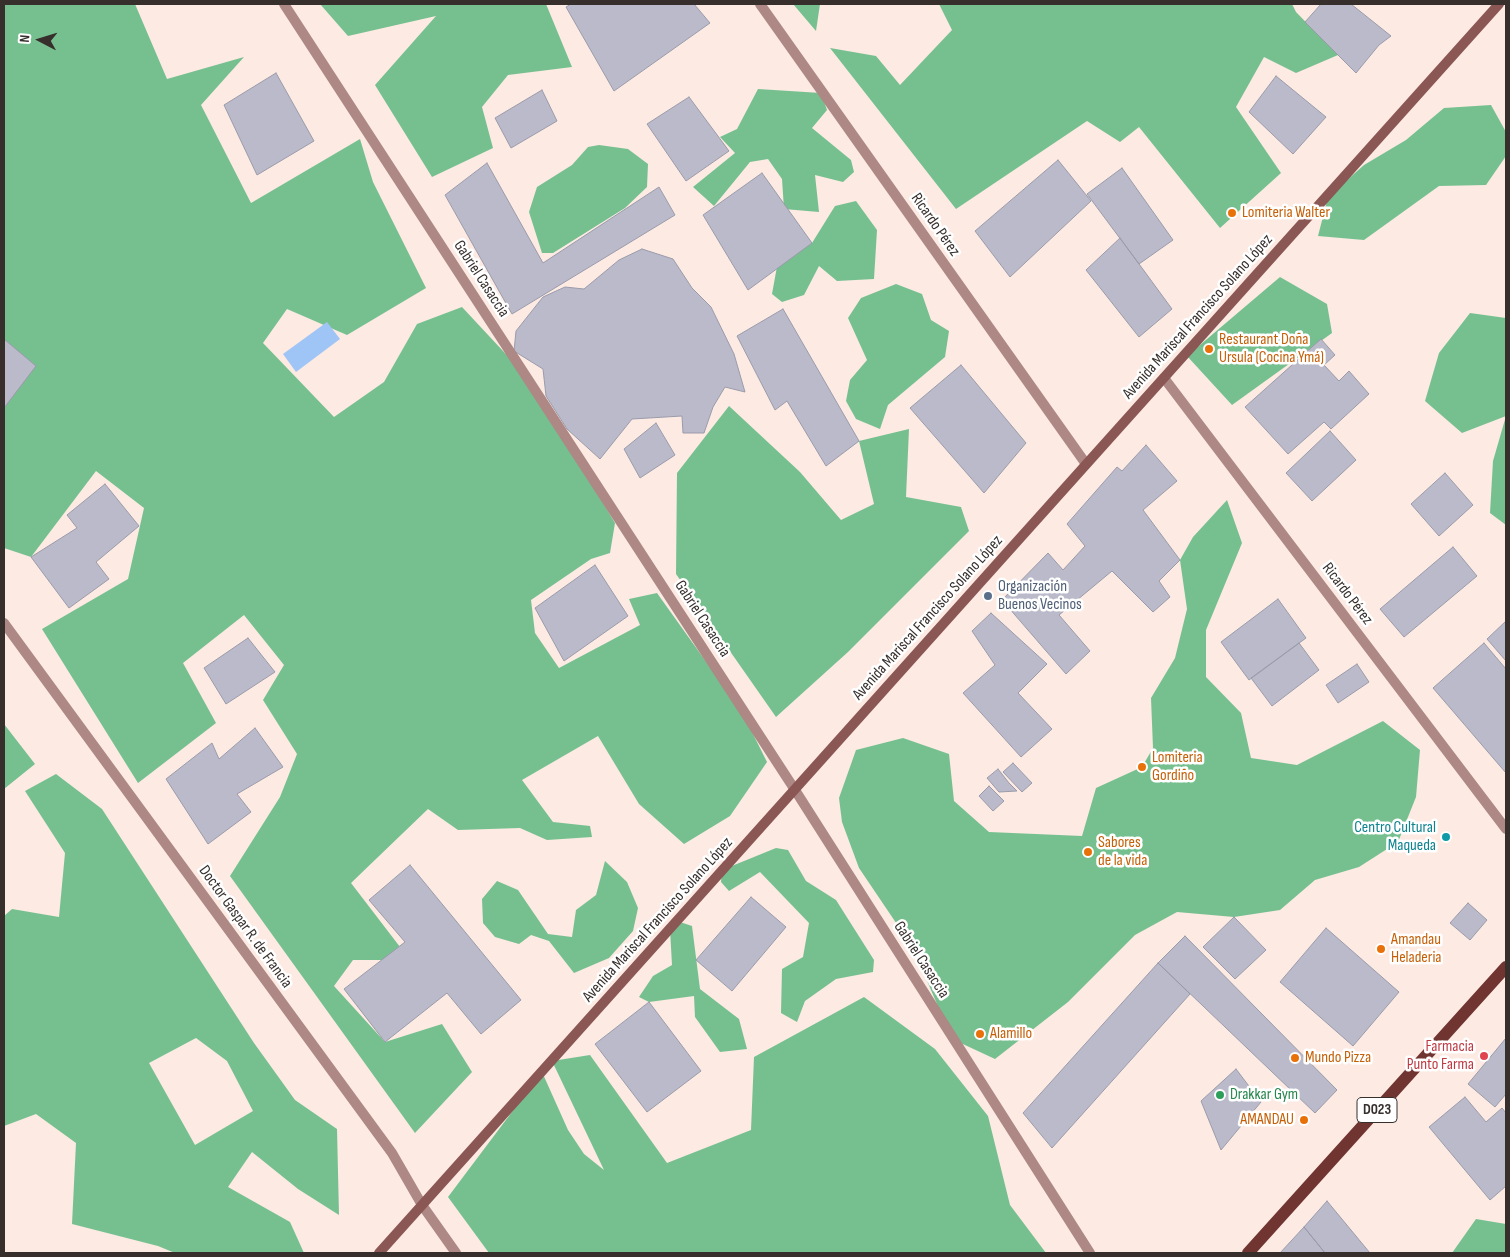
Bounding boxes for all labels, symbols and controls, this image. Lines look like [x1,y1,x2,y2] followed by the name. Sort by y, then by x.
[15,15,65,65] north arrow
[16,34,33,43] text: N
[906,190,964,260] street label: Ricardo Pérez
[1242,203,1330,223] place label: Lomiteria Walter
[1226,207,1238,219] marker: Lomiteria Walter
[1119,231,1277,403] street label: Avenida Mariscal Francisco Solano López
[449,237,513,321] street label: Gabriel Casaccia
[1219,330,1324,368] place label: Restaurant Doña Ursula (Cocina Ymá)
[1203,343,1215,355] marker: Restaurant Doña Ursula (Cocina Ymá)
[849,532,1007,704] street label: Avenida Mariscal Francisco Solano López
[1317,559,1377,629] street label: Ricardo Pérez
[670,577,734,661] street label: Gabriel Casaccia
[998,577,1082,615] place label: Organización Buenos Vecinos
[982,590,994,602] marker: Organización Buenos Vecinos
[1152,748,1203,786] place label: Lomiteria Gordiño
[1136,761,1148,773] marker: Lomiteria Gordiño
[1354,818,1436,856] place label: Centro Cultural Maqueda
[1440,831,1452,843] marker: Centro Cultural Maqueda
[1098,833,1147,871] place label: Sabores de la vida
[579,834,737,1006] street label: Avenida Mariscal Francisco Solano López
[1082,846,1094,858] marker: Sabores de la vida
[194,862,296,992] street label: Doctor Gaspar R. de Francia
[889,918,953,1002] street label: Gabriel Casaccia
[1391,930,1442,968] place label: Amandau Heladeria
[1375,943,1387,955] marker: Amandau Heladeria
[990,1024,1032,1044] place label: Alamillo
[974,1028,986,1040] marker: Alamillo
[1407,1037,1474,1075] place label: Farmacia Punto Farma
[1305,1048,1371,1068] place label: Mundo Pizza
[1478,1050,1490,1062] marker: Farmacia Punto Farma
[1289,1052,1301,1064] marker: Mundo Pizza
[1230,1085,1298,1105] place label: Drakkar Gym
[1214,1089,1226,1101] marker: Drakkar Gym
[1357,1098,1397,1122] road number: D023
[1240,1110,1294,1130] place label: AMANDAU
[1298,1114,1310,1126] marker: AMANDAU

